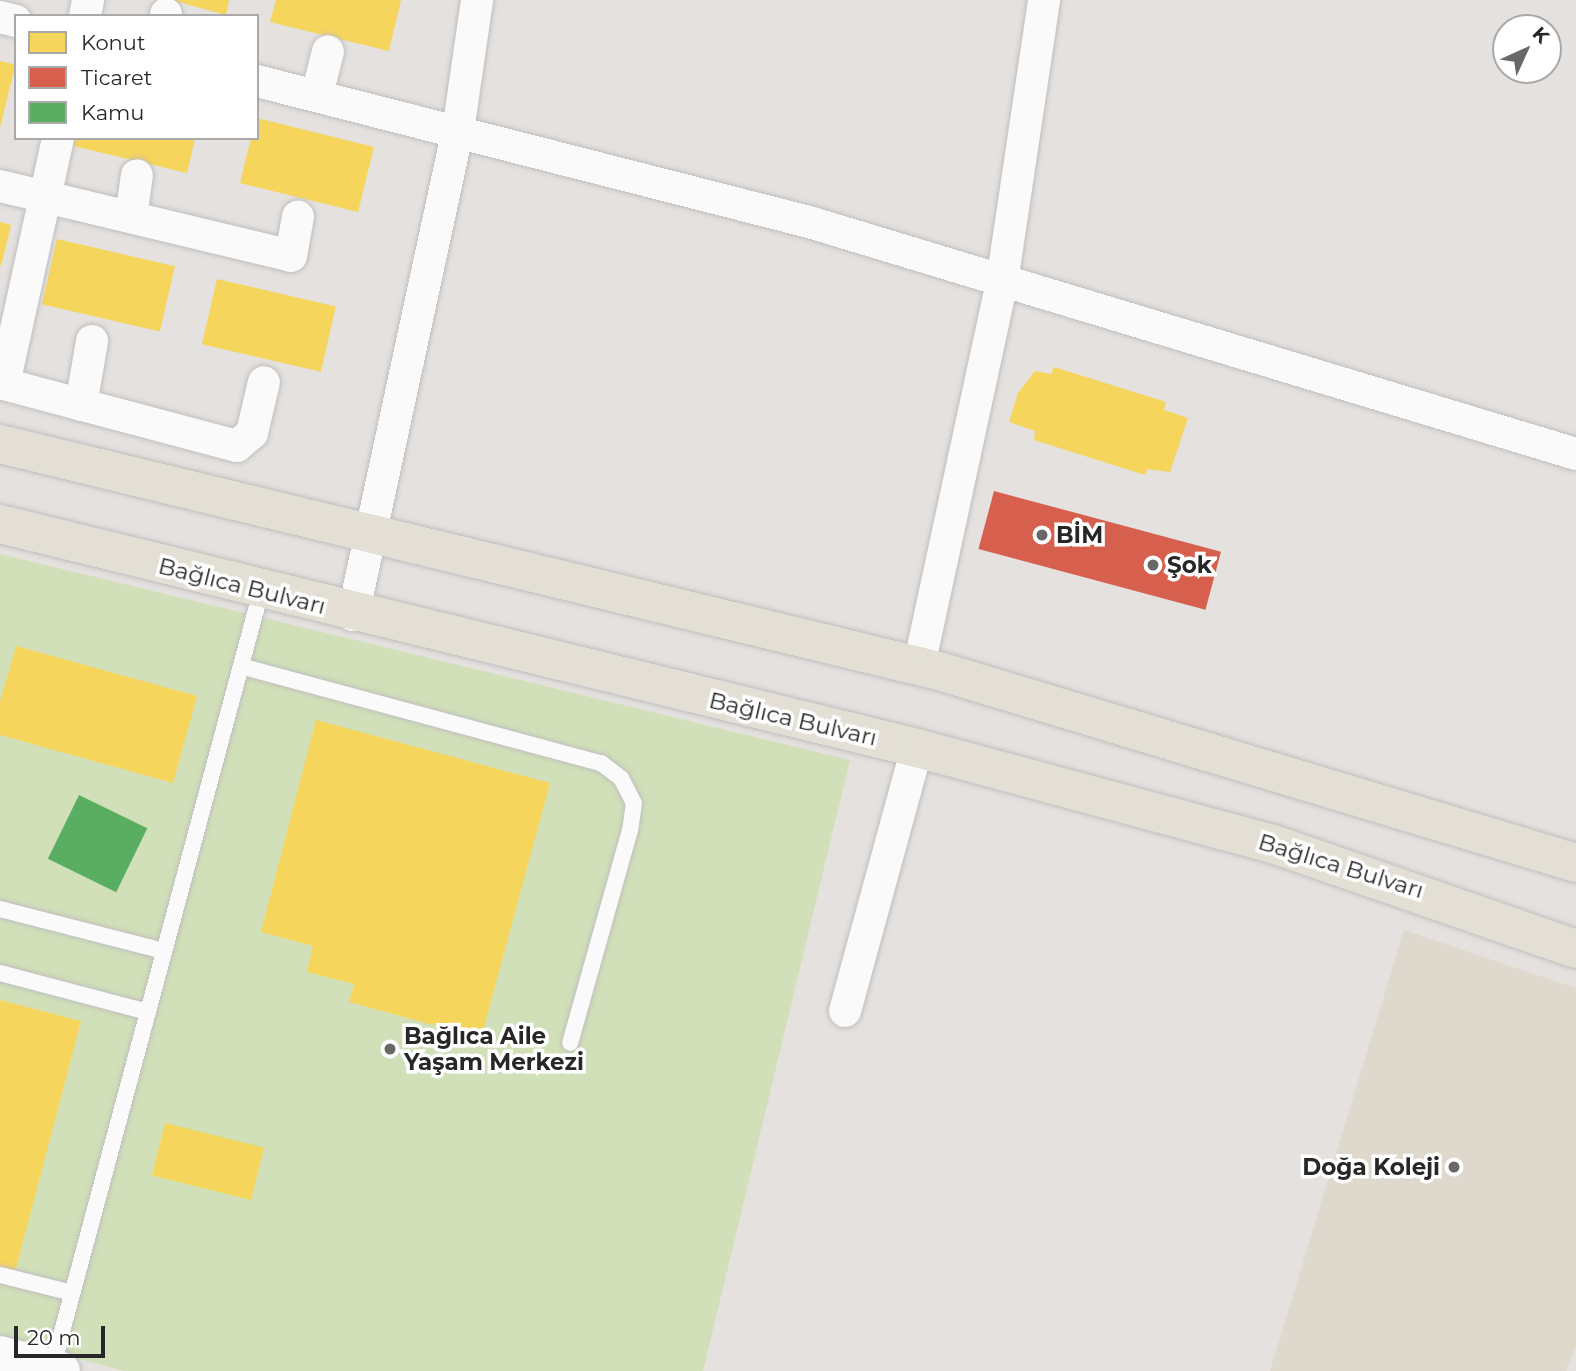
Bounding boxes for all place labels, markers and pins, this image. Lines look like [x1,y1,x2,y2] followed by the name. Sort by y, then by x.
[1056,521,1103,549] place label: BİM
[1034,527,1050,543] marker: BİM
[1167,551,1212,579] place label: Şok
[1145,557,1161,573] marker: Şok
[404,1022,584,1076] place label: Bağlıca Aile Yaşam Merkezi
[382,1041,398,1057] marker: Bağlıca Aile Yaşam Merkezi
[1302,1153,1440,1181] place label: Doğa Koleji
[1446,1159,1462,1175] marker: Doğa Koleji

